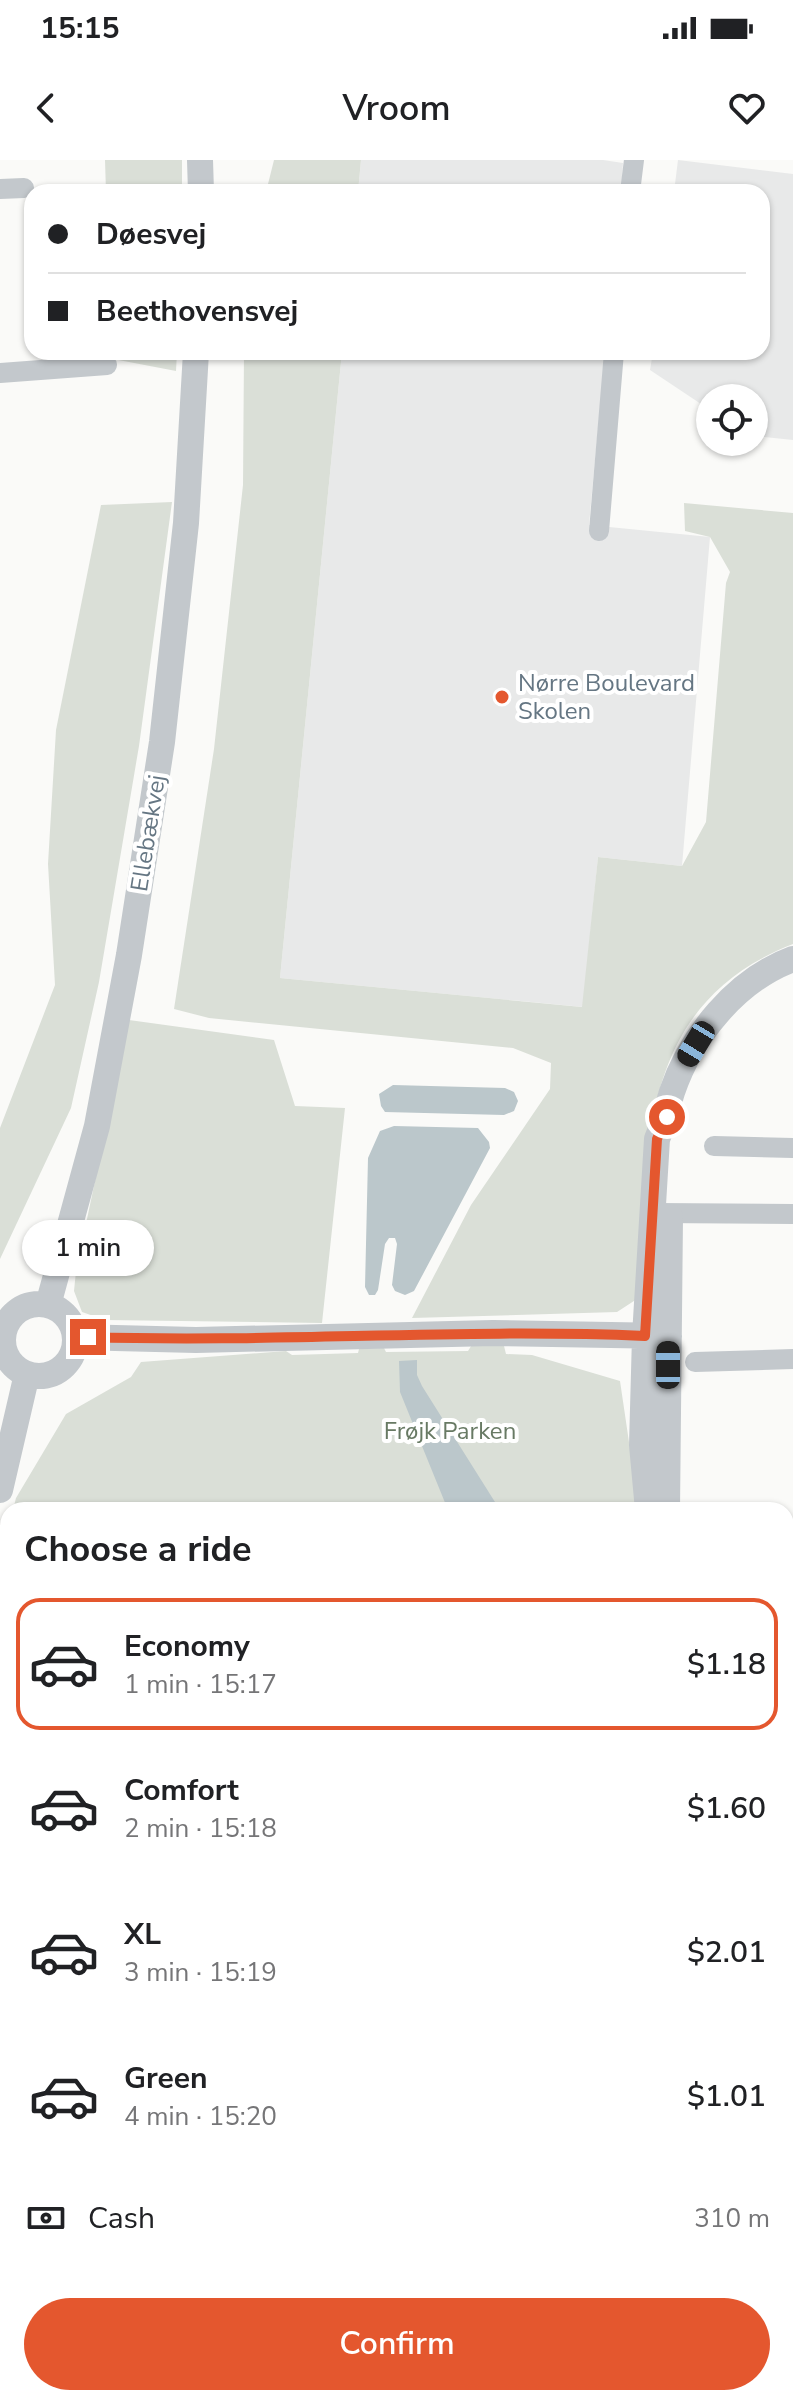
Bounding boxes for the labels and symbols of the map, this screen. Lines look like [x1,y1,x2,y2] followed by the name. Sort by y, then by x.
[518,667,695,727] place label: Nørre Boulevard Skolen
[493,688,511,706] marker: Nørre Boulevard Skolen
[123,772,173,894] street label: Ellebækvej
[673,1017,719,1071] car
[649,1099,685,1135] route start
[22,1221,154,1277] callout: 1 min
[70,1319,106,1355] route end
[656,1341,680,1389] car
[384,1415,516,1447] park label: Frøjk Parken

